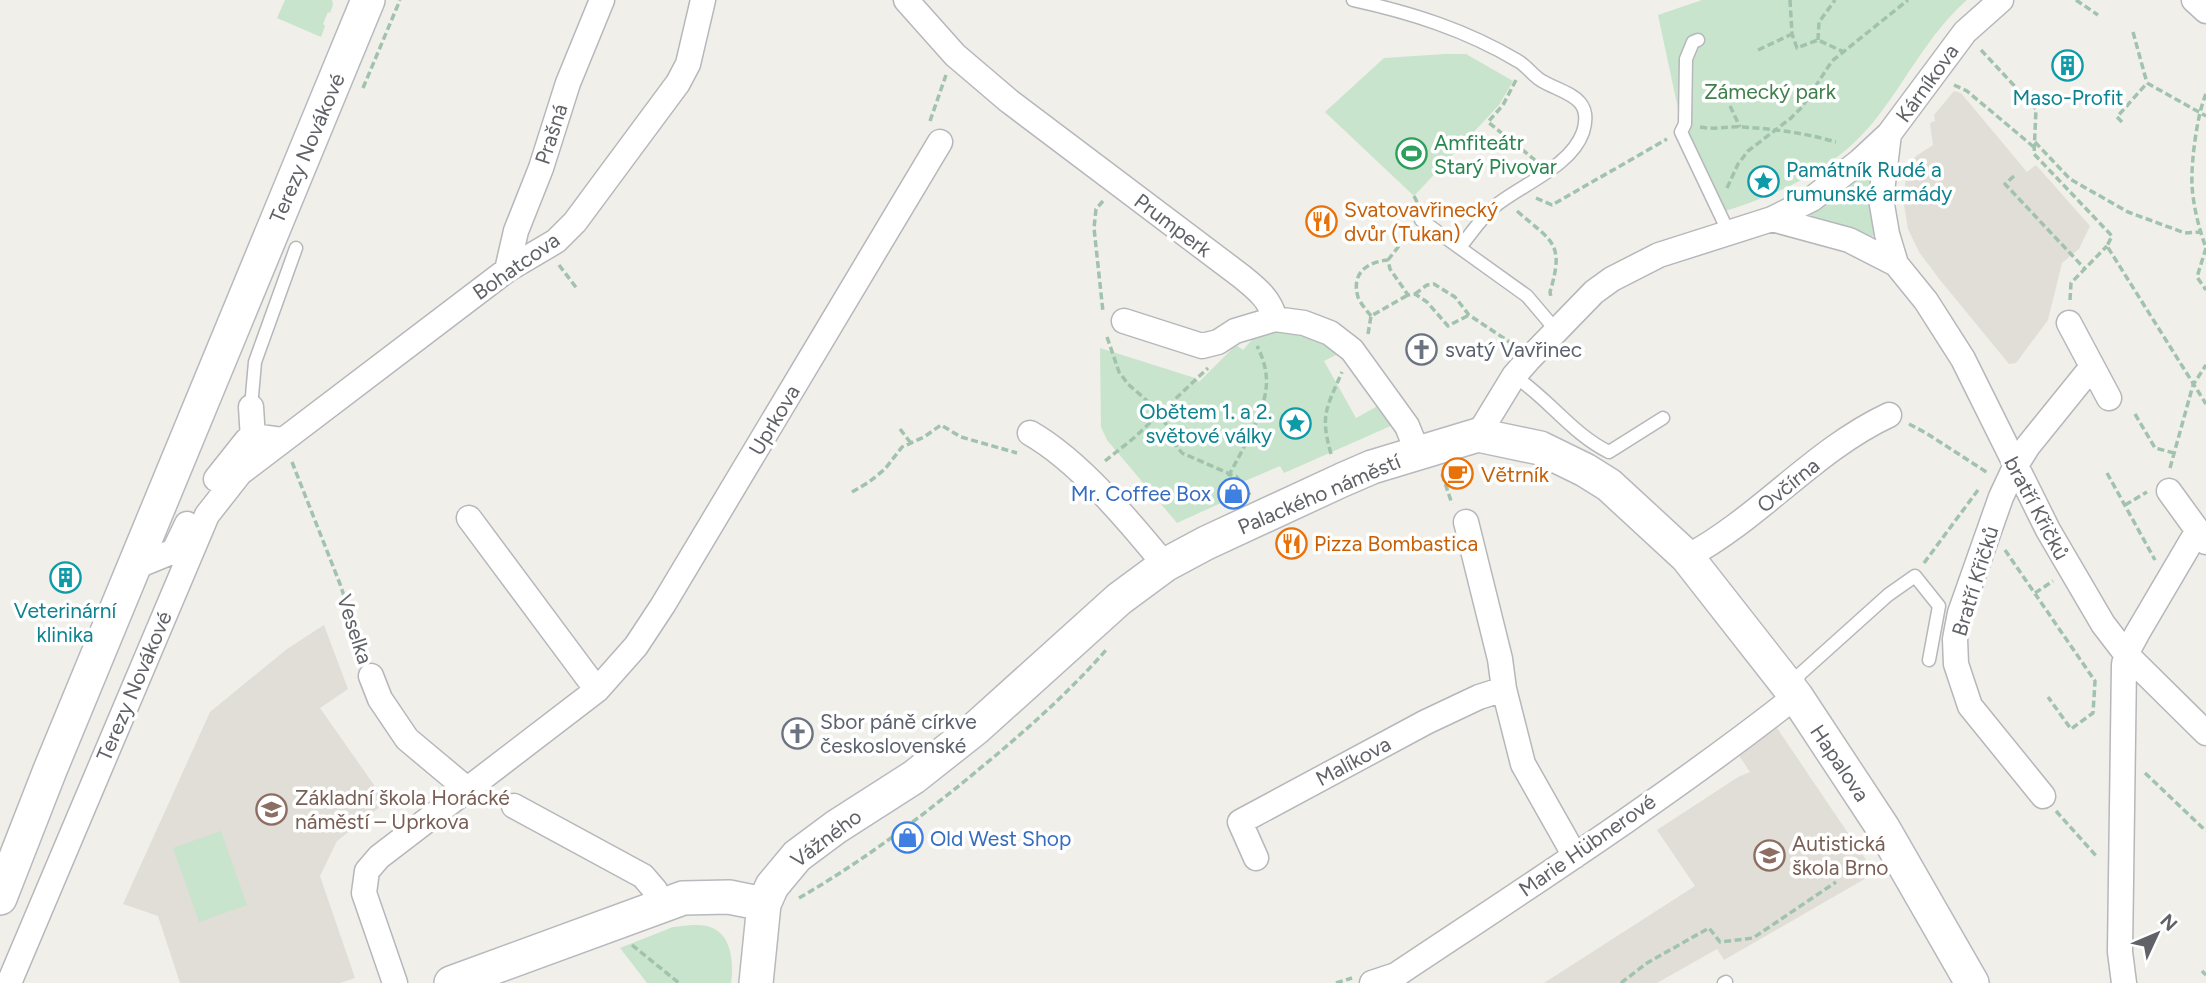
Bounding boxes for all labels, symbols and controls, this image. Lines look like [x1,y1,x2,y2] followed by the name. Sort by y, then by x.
[1890,39,1964,127] street label: Kárníkova
[2051,48,2085,82] building icon: Maso-Profit
[264,69,350,227] street label: Terezy Novákové
[1704,79,1837,104] park label: Zámecký park
[2012,85,2124,110] place label: Maso-Profit
[530,101,572,167] street label: Prašná
[1434,130,1557,179] place label: Amfiteátr Starý Pivovar
[1394,137,1428,171] sports icon: Amfiteátr Starý Pivovar
[1786,157,1952,206] place label: Památník Rudé a rumunské armády
[1746,164,1780,198] place icon: Památník Rudé a rumunské armády
[1130,188,1217,263] street label: Prumperk
[1344,197,1498,246] place label: Svatovavřinecký dvůr (Tukan)
[1304,204,1338,238] restaurant icon: Svatovavřinecký dvůr (Tukan)
[468,227,564,305] street label: Bohatcova
[1405,332,1439,366] church icon: svatý Vavřinec
[1445,337,1582,362] place label: svatý Vavřinec
[743,380,805,460] street label: Uprkova
[1139,399,1272,448] place label: Obětem 1. a 2. světové války
[1278,406,1312,440] place icon: Obětem 1. a 2. světové války
[1234,448,1405,540] street label: Palackého náměstí
[1752,452,1824,518] street label: Ovčírna
[1999,452,2075,564] street label: bratří Křičků
[1441,457,1475,491] cafe icon: Větrník
[1481,462,1550,487] place label: Větrník
[1217,476,1251,510] shop icon: Mr. Coffee Box
[1071,481,1211,506] place label: Mr. Coffee Box
[1946,523,2004,639] street label: Bratří Křičků
[1274,526,1308,560] restaurant icon: Pizza Bombastica
[1314,531,1478,556] place label: Pizza Bombastica
[48,561,82,595] building icon: Veterinární klinika
[332,591,378,667] street label: Veselka
[14,598,117,647] place label: Veterinární klinika
[91,607,177,765] street label: Terezy Novákové
[820,709,977,758] place label: Sbor páně církve československé
[780,716,814,750] church icon: Sbor páně církve československé
[1805,720,1875,806] street label: Hapalova
[1311,731,1395,791] street label: Malíkova
[295,785,510,834] place label: Základní škola Horácké náměstí – Uprkova
[1514,789,1660,901] street label: Marie Hübnerové
[255,792,289,826] school or university icon: Základní škola Horácké náměstí – Uprkova
[786,803,866,873] street label: Vážného
[890,821,924,855] shop icon: Old West Shop
[930,826,1071,851] place label: Old West Shop
[1792,831,1888,880] place label: Autistická škola Brno
[1752,838,1786,872] school or university icon: Autistická škola Brno
[2122,899,2192,969] north arrow
[2155,909,2182,936] text: N

